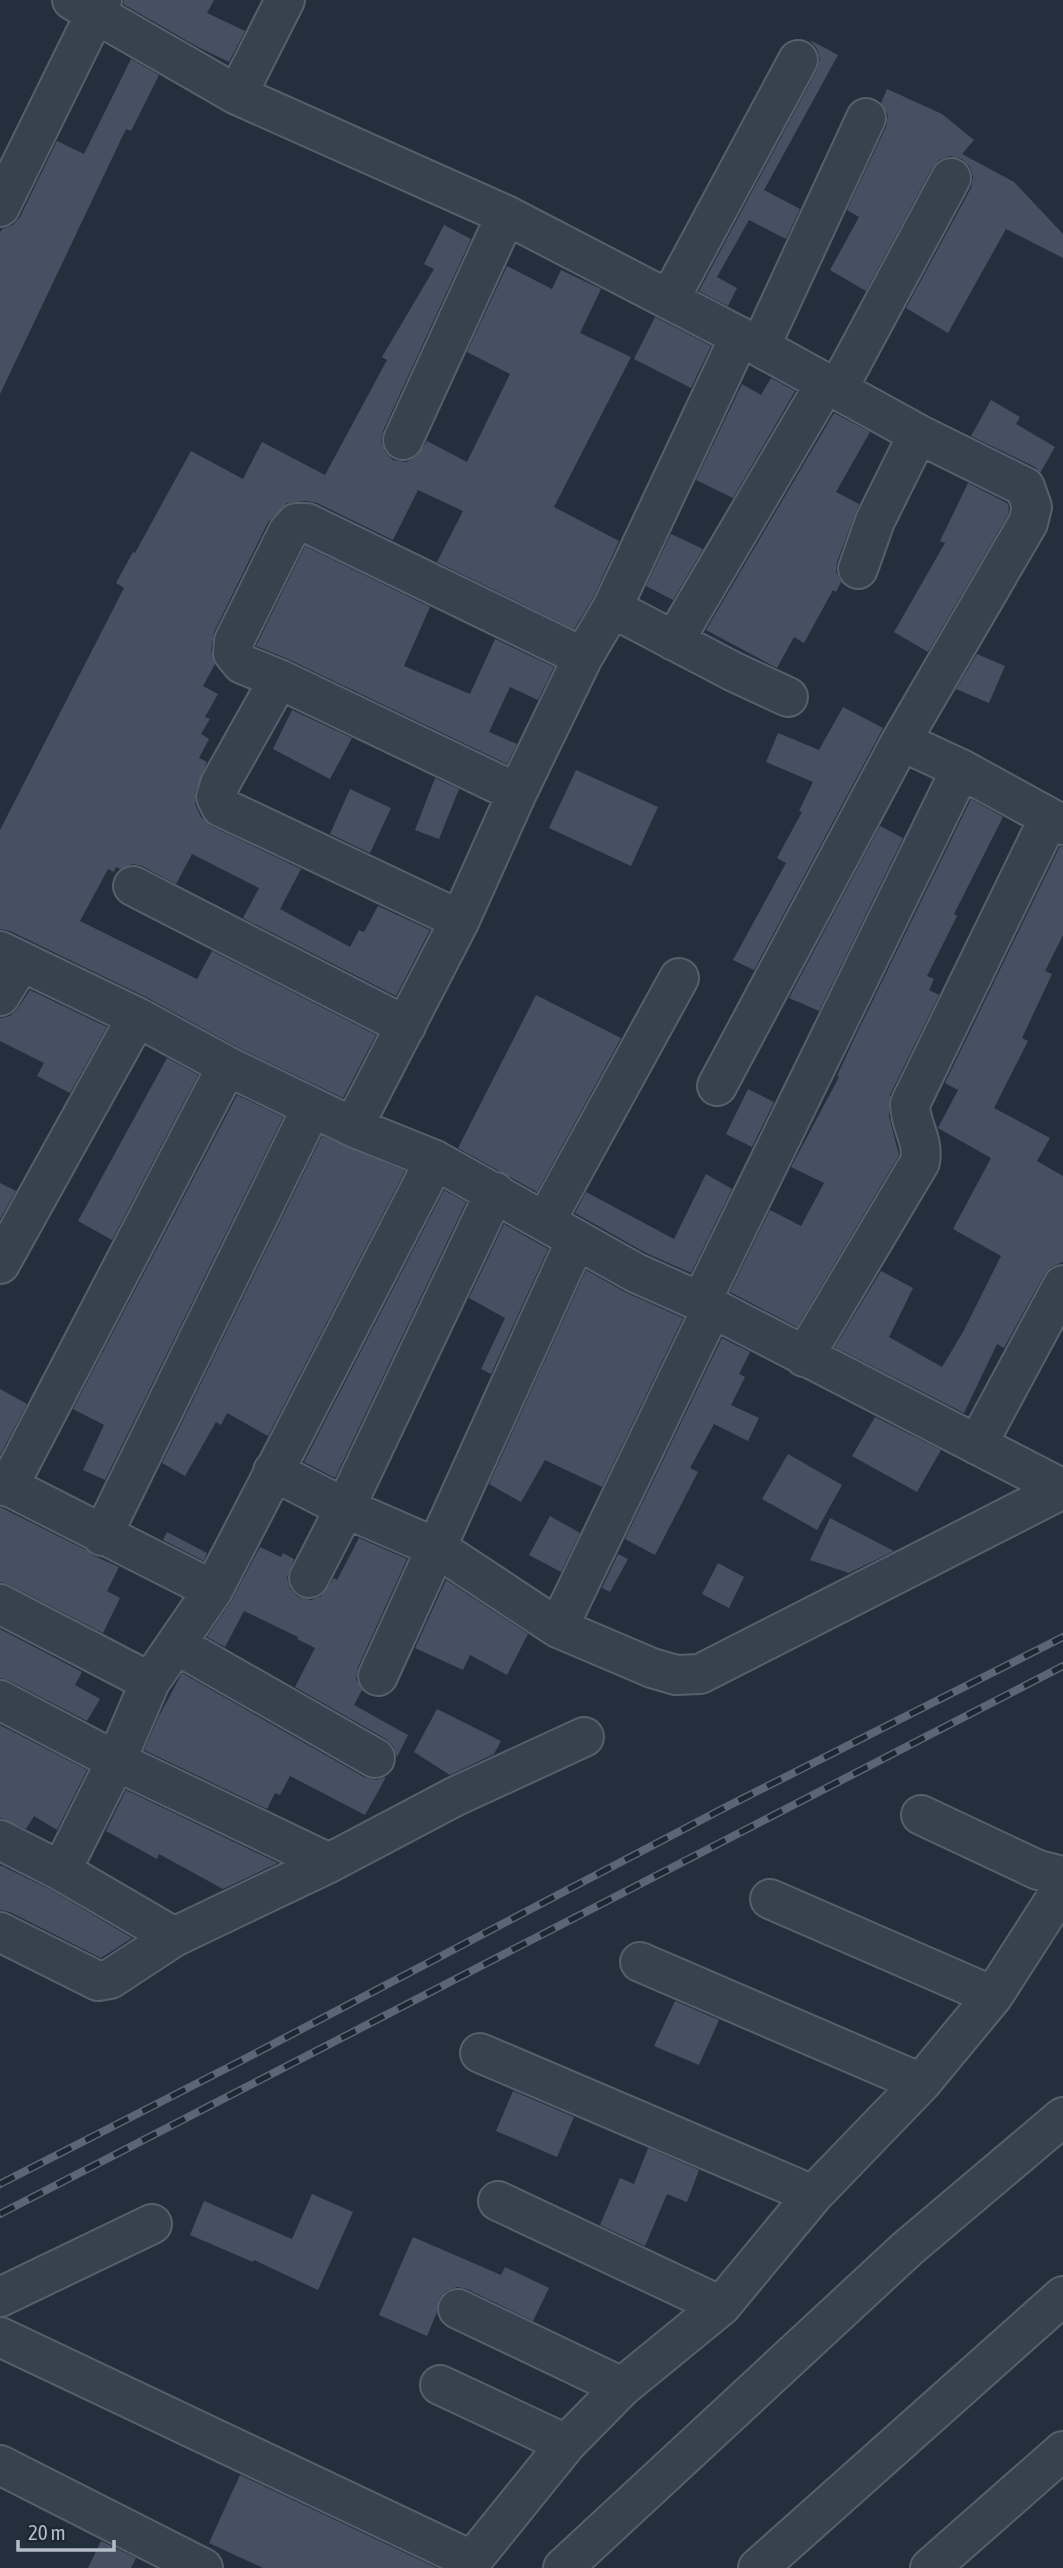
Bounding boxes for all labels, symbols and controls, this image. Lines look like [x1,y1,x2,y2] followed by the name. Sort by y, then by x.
[18,2508,114,2552] scale bar
[28,2520,66,2544] text: 20 m

